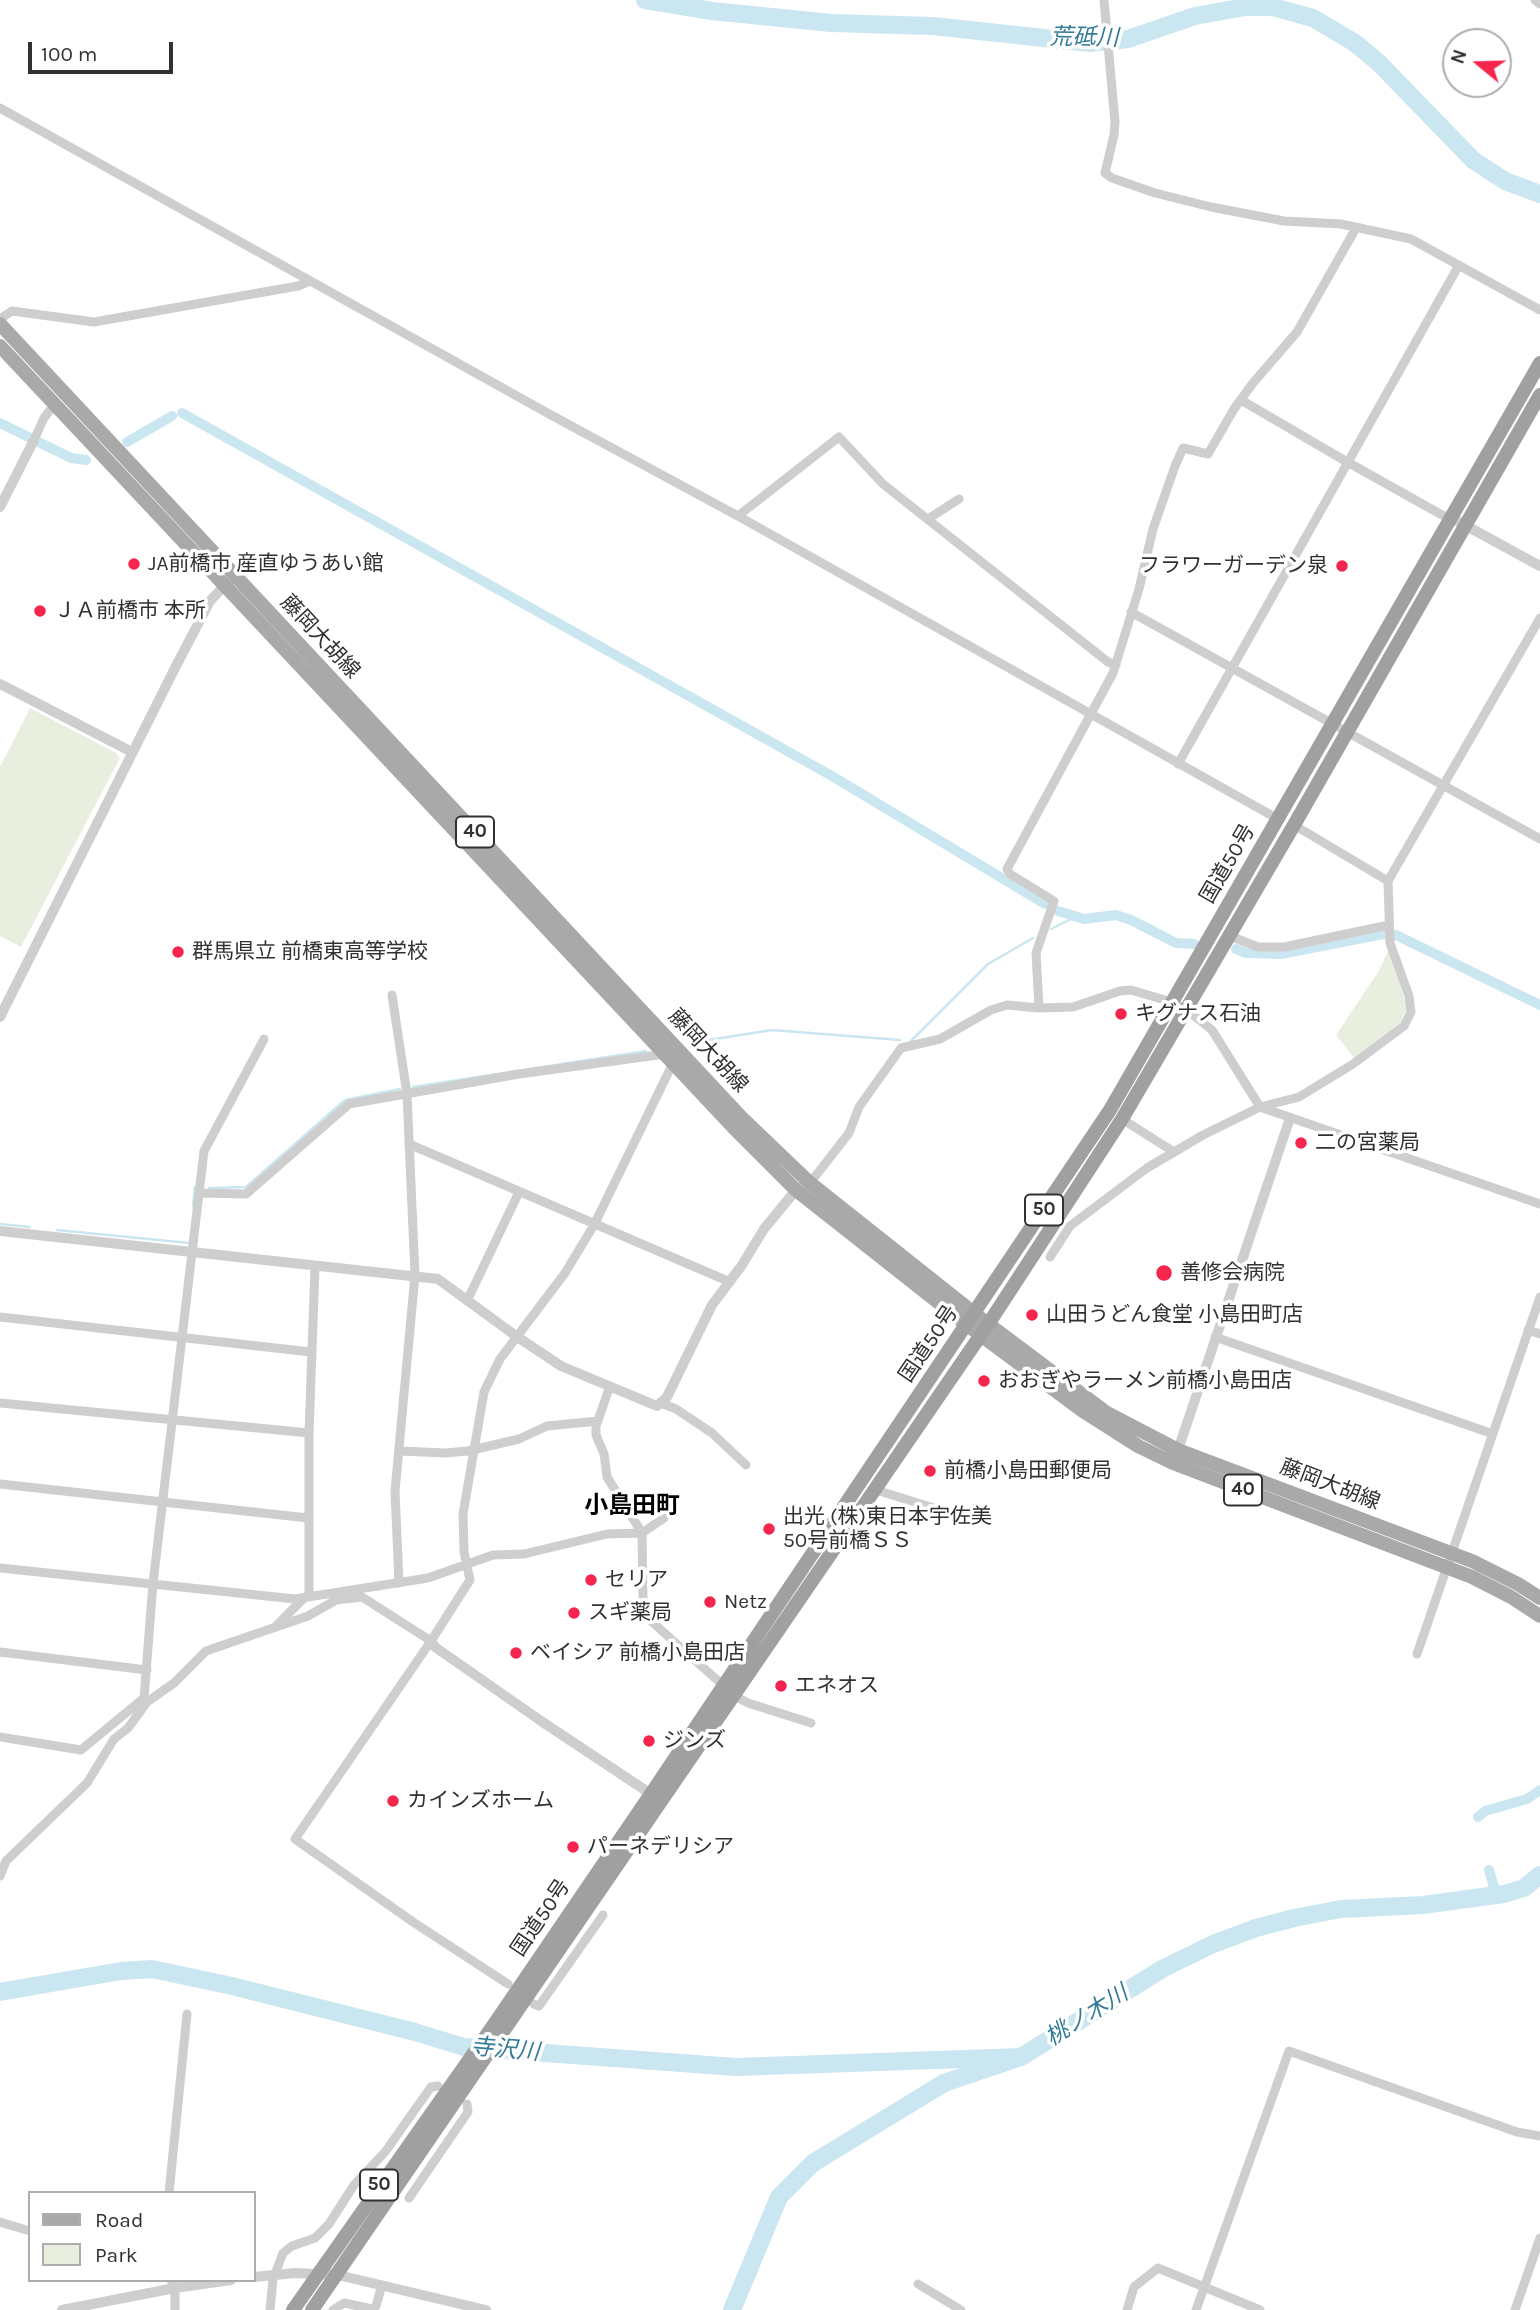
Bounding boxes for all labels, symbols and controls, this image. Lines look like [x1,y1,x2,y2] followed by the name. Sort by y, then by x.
[1049,24,1119,52] water label: 荒砥川
[32,28,177,72] scale bar
[1442,28,1512,98] north arrow
[41,42,98,66] text: 100 m
[1446,47,1472,67] text: N
[148,551,384,577] place label: JA前橋市 産直ゆうあい館
[1139,553,1328,579] place label: フラワーガーデン泉
[126,556,142,572] marker: JA前橋市 産直ゆうあい館
[1334,558,1350,574] marker: フラワーガーデン泉
[275,590,365,684] street label: 藤岡大胡線
[54,598,206,624] place label: ＪＡ前橋市 本所
[32,603,48,619] marker: ＪＡ前橋市 本所
[456,817,494,848] road number: 40
[1195,820,1261,908] street label: 国道50号
[192,939,428,965] place label: 群馬県立 前橋東高等学校
[170,944,186,960] marker: 群馬県立 前橋東高等学校
[1135,1001,1261,1027] place label: キグナス石油
[663,1004,753,1098] street label: 藤岡大胡線
[1113,1006,1129,1022] marker: キグナス石油
[1315,1130,1420,1156] place label: 二の宮薬局
[1293,1135,1309,1151] marker: 二の宮薬局
[1025,1194,1063,1226] road number: 50
[1180,1260,1285,1286] place label: 善修会病院
[1154,1263,1174,1283] marker: 善修会病院
[894,1301,964,1387] street label: 国道50号
[1046,1302,1303,1328] place label: 山田うどん食堂 小島田町店
[1024,1307,1040,1323] marker: 山田うどん食堂 小島田町店
[998,1368,1292,1394] place label: おおぎやラーメン前橋小島田店
[976,1373,992,1389] marker: おおぎやラーメン前橋小島田店
[1276,1454,1384,1516] street label: 藤岡大胡線
[944,1458,1112,1484] place label: 前橋小島田郵便局
[922,1463,938,1479] marker: 前橋小島田郵便局
[1224,1474,1262,1506] road number: 40
[584,1492,680,1520] district label: 小島田町
[783,1504,992,1554] place label: 出光 (株)東日本宇佐美 50号前橋ＳＳ
[761,1521,777,1537] marker: 出光 (株)東日本宇佐美 50号前橋ＳＳ
[605,1567,668,1593] place label: セリア
[583,1572,599,1588] marker: セリア
[724,1589,767,1615] place label: Netz
[702,1594,718,1610] marker: Netz
[588,1600,672,1626] place label: スギ薬局
[566,1605,582,1621] marker: スギ薬局
[530,1640,745,1666] place label: ベイシア 前橋小島田店
[508,1645,524,1661] marker: ベイシア 前橋小島田店
[795,1673,879,1699] place label: エネオス
[773,1678,789,1694] marker: エネオス
[663,1728,726,1754] place label: ジンズ
[641,1733,657,1749] marker: ジンズ
[407,1788,554,1814] place label: カインズホーム
[385,1793,401,1809] marker: カインズホーム
[587,1834,734,1860] place label: パーネデリシア
[565,1839,581,1855] marker: パーネデリシア
[506,1875,576,1961] street label: 国道50号
[1041,1980,1133,2052] water label: 桃ノ木川
[469,2033,541,2067] water label: 寺沢川
[360,2170,398,2200] road number: 50
[28,2191,256,2282] legend
[95,2208,143,2232] text: Road
[95,2243,138,2267] text: Park

